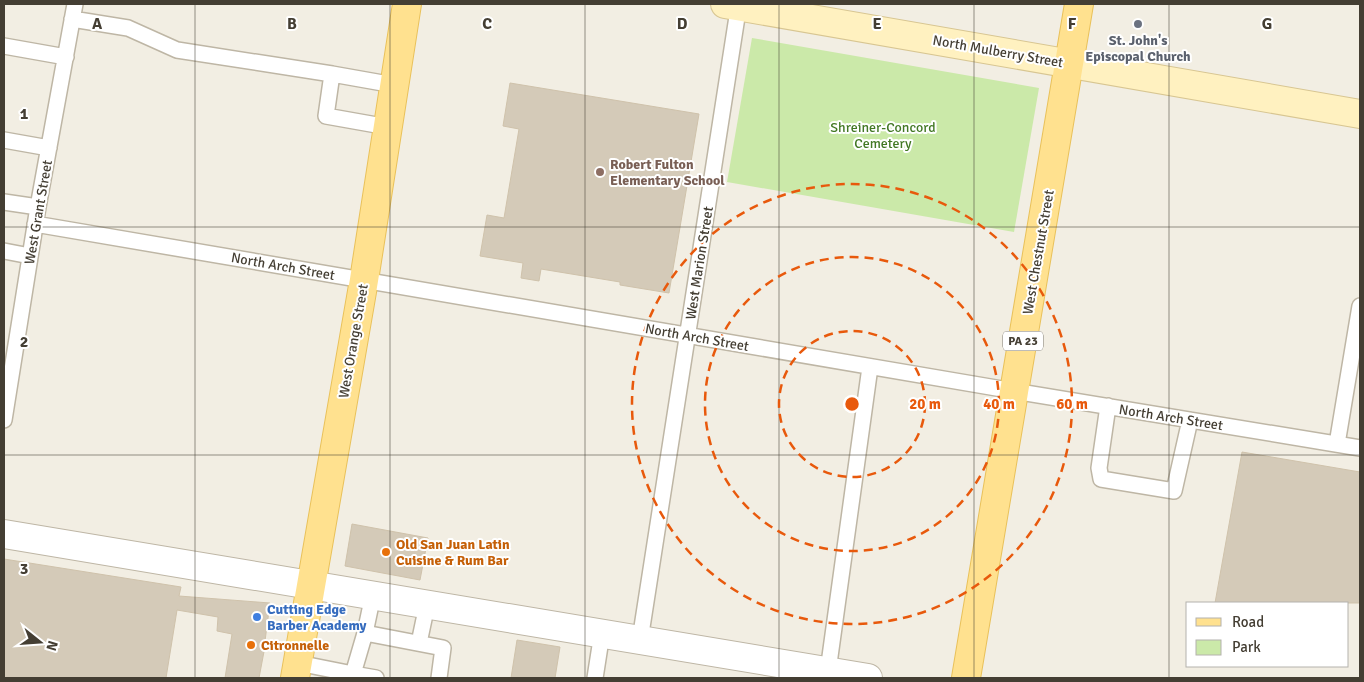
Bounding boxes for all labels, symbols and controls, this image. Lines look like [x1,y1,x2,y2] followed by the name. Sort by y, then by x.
[92,14,103,34] text: A
[287,14,297,34] text: B
[482,14,492,34] text: C
[677,14,688,34] text: D
[872,14,882,34] text: E
[1068,14,1077,34] text: F
[1262,14,1272,34] text: G
[1132,18,1144,30] marker: St. John's Episcopal Church
[931,32,1065,71] street label: North Mulberry Street
[1085,32,1191,65] place label: St. John's Episcopal Church
[20,104,29,124] text: 1
[830,119,936,152] park label: Shreiner-Concord Cemetery
[610,156,725,189] place label: Robert Fulton Elementary School
[21,158,56,266] street label: West Grant Street
[594,166,606,178] marker: Robert Fulton Elementary School
[1019,188,1058,316] street label: West Chestnut Street
[682,205,717,321] street label: West Marion Street
[230,249,336,284] street label: North Arch Street
[335,283,372,399] street label: West Orange Street
[644,320,750,355] street label: North Arch Street
[20,332,28,352] text: 2
[1003,332,1043,351] road number: PA 23
[843,395,861,413] centre of rings
[909,395,941,413] text: 20 m
[983,395,1015,413] text: 40 m
[1056,395,1088,413] text: 60 m
[1118,401,1224,434] street label: North Arch Street
[396,536,510,569] place label: Old San Juan Latin Cuisine & Rum Bar
[380,546,392,558] marker: Old San Juan Latin Cuisine & Rum Bar
[20,559,28,579] text: 3
[267,601,367,634] place label: Cutting Edge Barber Academy
[1186,602,1349,667] legend
[251,611,263,623] marker: Cutting Edge Barber Academy
[1232,613,1264,631] text: Road
[15,617,65,667] north arrow
[261,637,329,654] place label: Citronnelle
[1232,638,1261,656] text: Park
[42,639,62,653] text: N
[245,639,257,651] marker: Citronnelle

